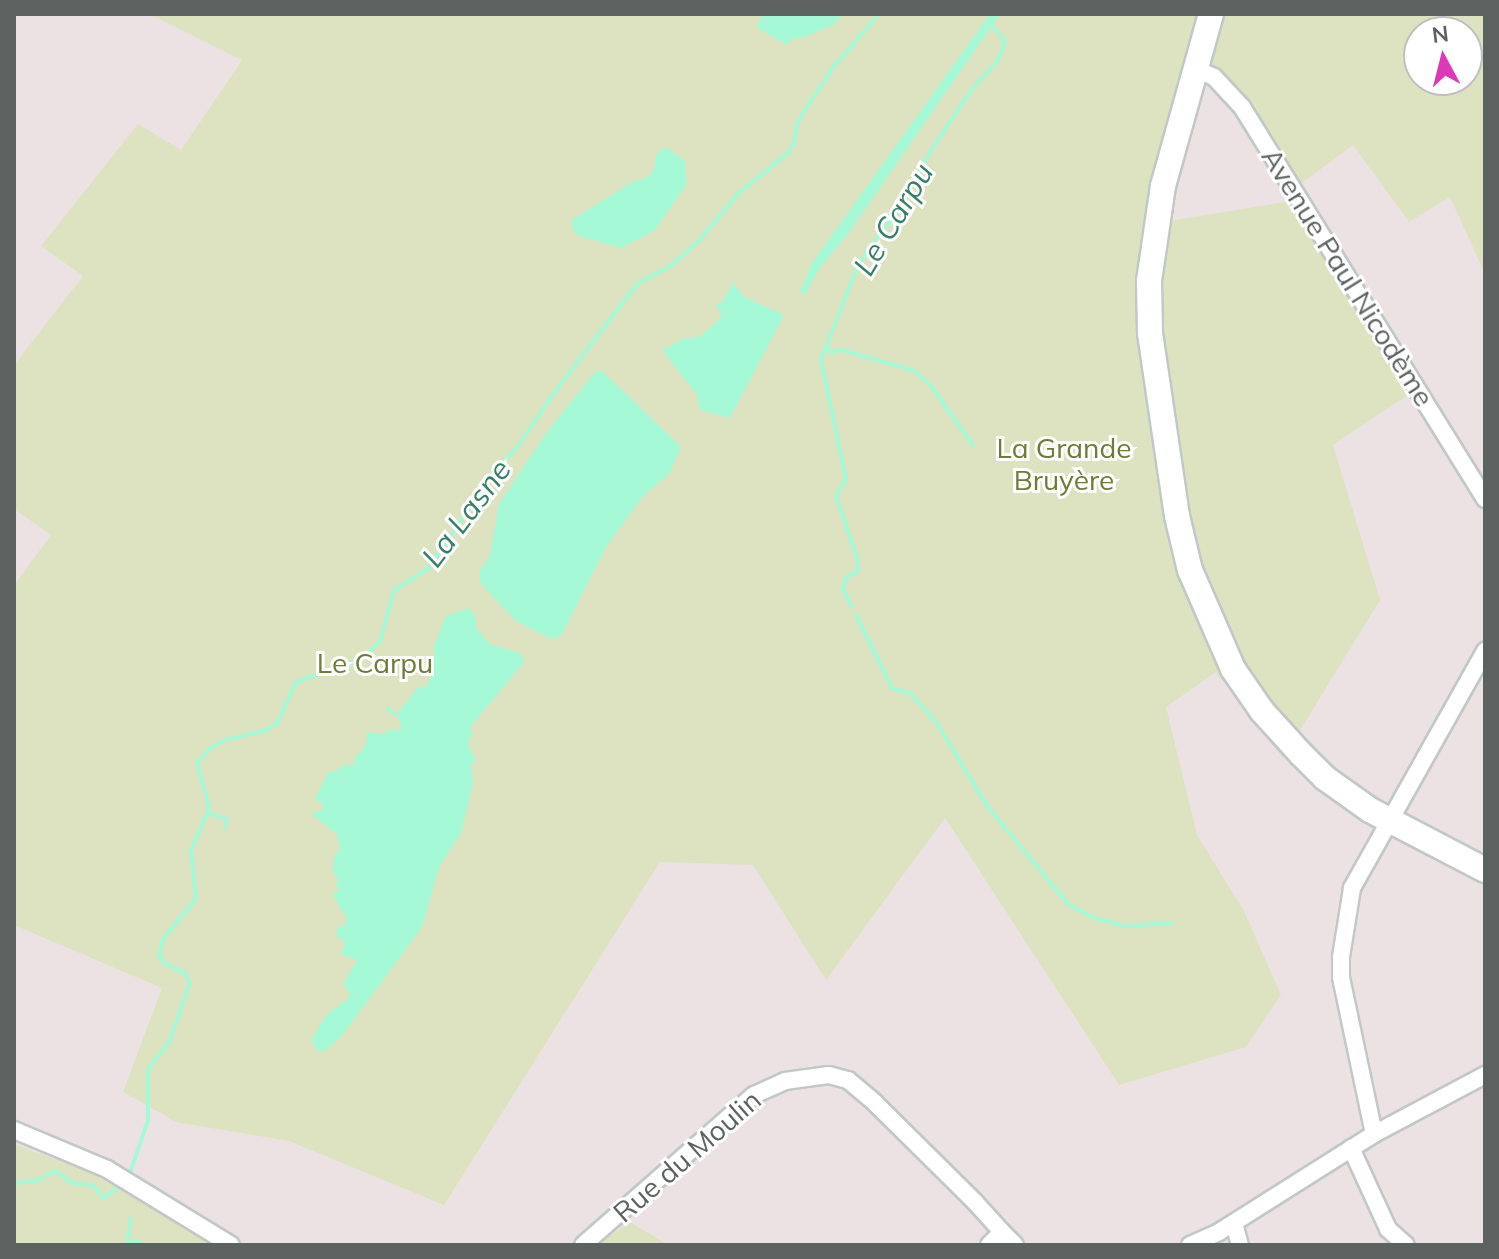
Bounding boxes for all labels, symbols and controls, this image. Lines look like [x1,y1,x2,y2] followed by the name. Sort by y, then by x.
[1403,16,1483,96] north arrow
[1430,19,1450,49] text: N
[1255,142,1441,412] street label: Avenue Paul Nicodème
[845,156,941,282] water label: Le Carpu
[996,431,1132,497] park label: La Grande Bruyère
[414,452,518,574] water label: La Lasne
[317,646,433,680] park label: Le Carpu
[606,1083,768,1229] street label: Rue du Moulin

